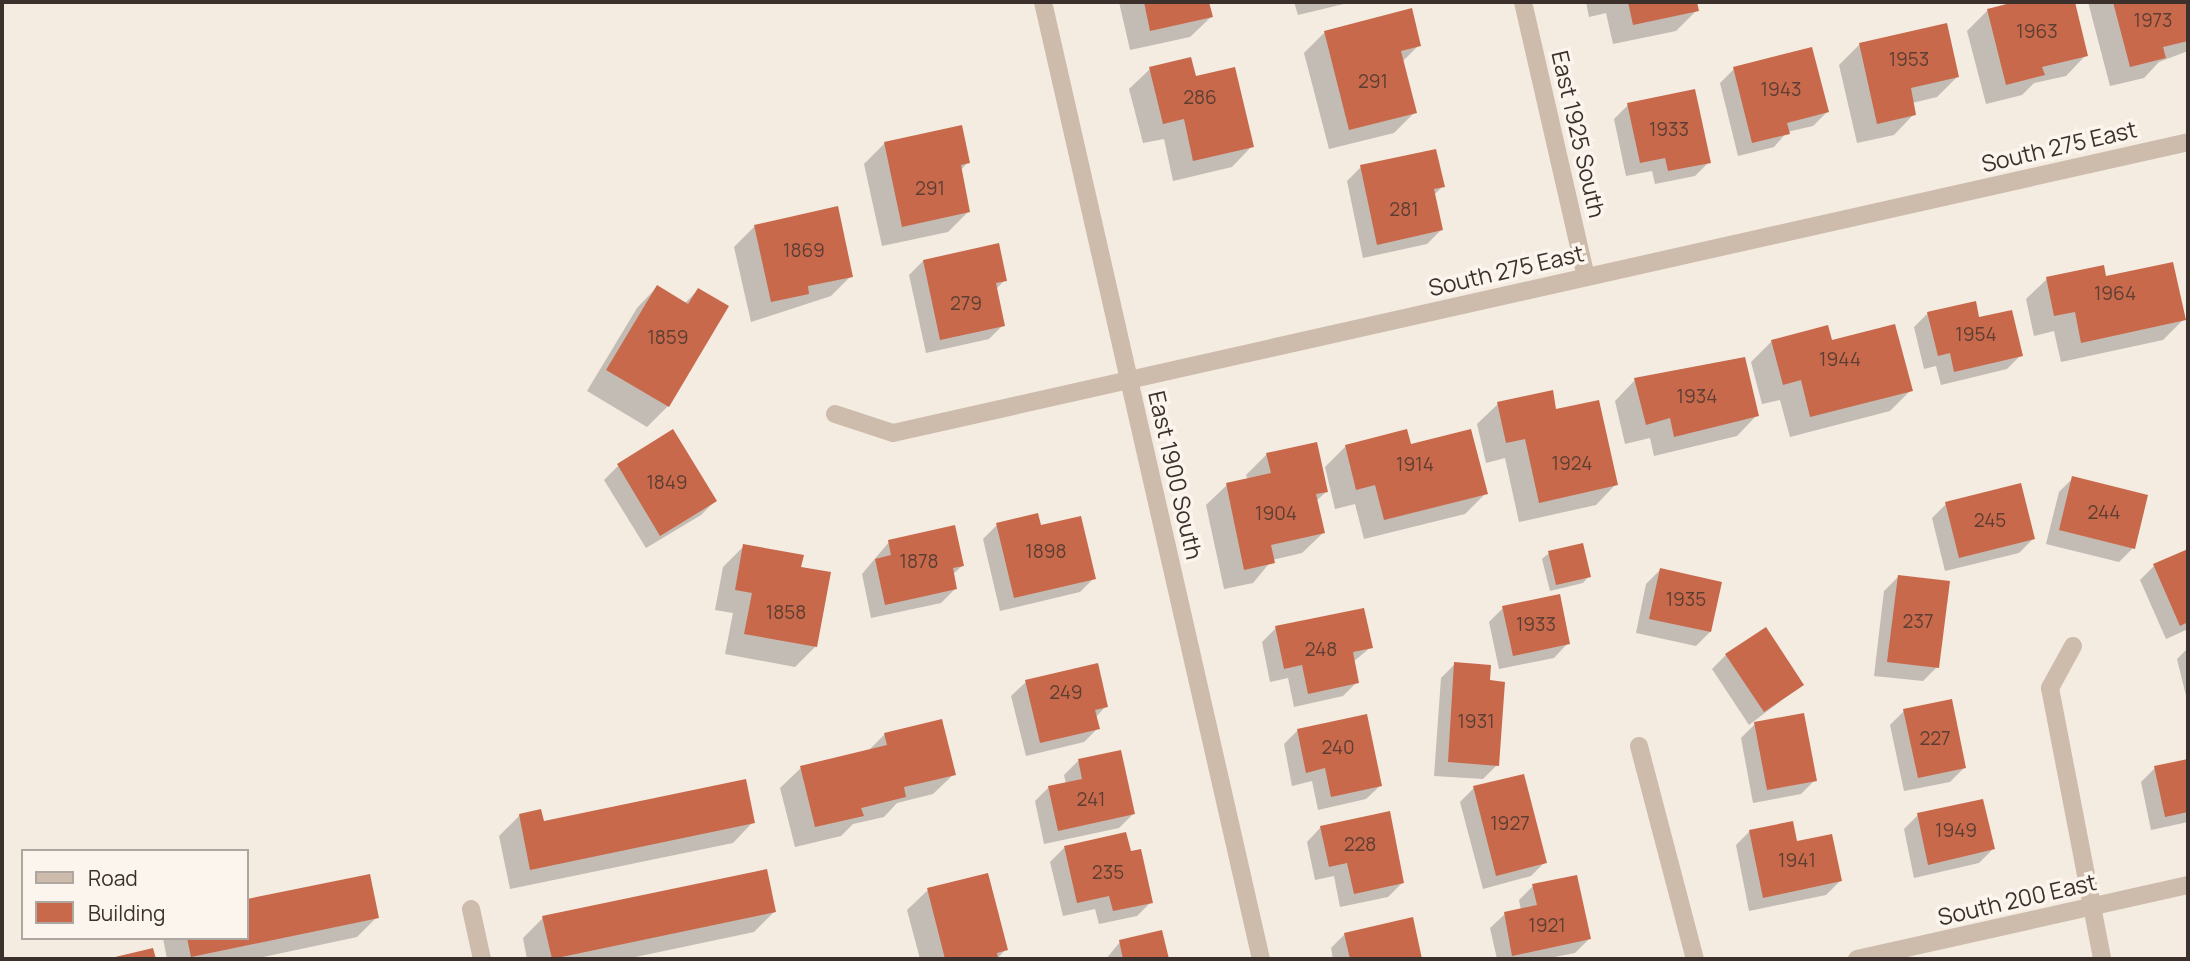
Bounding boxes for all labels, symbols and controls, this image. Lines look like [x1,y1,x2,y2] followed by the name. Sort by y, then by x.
[2134,10,2172,32] house number: 1973
[2016,21,2058,43] house number: 1963
[1546,48,1612,220] street label: East 1925 South
[1889,49,1929,71] house number: 1953
[1358,71,1388,93] house number: 291
[1761,79,1801,101] house number: 1943
[1183,87,1217,109] house number: 286
[1979,115,2139,177] street label: South 275 East
[1649,119,1689,141] house number: 1933
[915,178,945,200] house number: 291
[1389,199,1419,221] house number: 281
[1426,239,1586,301] street label: South 275 East
[783,240,825,262] house number: 1869
[2094,283,2136,305] house number: 1964
[950,293,982,315] house number: 279
[1955,324,1997,346] house number: 1954
[647,327,689,349] house number: 1859
[1819,349,1861,371] house number: 1944
[1677,386,1717,408] house number: 1934
[1143,388,1209,562] street label: East 1900 South
[1552,453,1592,475] house number: 1924
[1396,454,1434,476] house number: 1914
[646,472,688,494] house number: 1849
[2087,502,2121,524] house number: 244
[1255,503,1297,525] house number: 1904
[1974,510,2006,532] house number: 245
[1025,541,1067,563] house number: 1898
[899,551,939,573] house number: 1878
[1666,589,1706,611] house number: 1935
[766,602,806,624] house number: 1858
[1903,611,1933,633] house number: 237
[1516,614,1556,636] house number: 1933
[1305,639,1337,661] house number: 248
[1049,682,1083,704] house number: 249
[1457,711,1495,733] house number: 1931
[1919,728,1951,750] house number: 227
[1321,737,1355,759] house number: 240
[1076,789,1106,811] house number: 241
[1490,813,1530,835] house number: 1927
[1935,820,1977,842] house number: 1949
[1344,834,1376,856] house number: 228
[21,849,248,940] legend
[1778,850,1816,872] house number: 1941
[1092,862,1124,884] house number: 235
[88,864,138,892] text: Road
[1935,867,2099,931] street label: South 200 East
[88,899,165,927] text: Building
[1528,915,1566,937] house number: 1921

